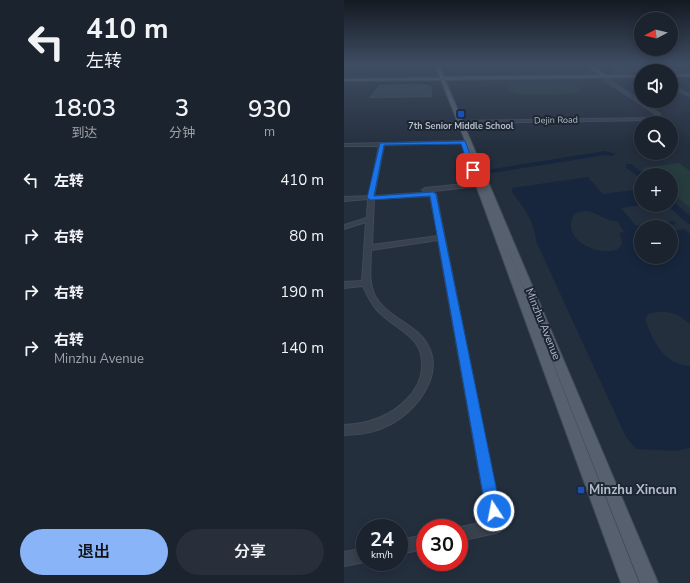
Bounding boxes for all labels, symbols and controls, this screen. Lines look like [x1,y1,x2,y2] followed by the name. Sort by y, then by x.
[86,10,169,48] text: 410 m
[634,12,678,56] north arrow
[634,12,678,264] map controls
[20,16,72,68] icon: left
[86,49,122,73] text: 左转
[634,64,678,108] button: sound
[53,92,116,124] text: 18:03
[175,92,189,124] text: 3
[248,93,291,125] text: 930
[456,109,466,119] marker: 7th Senior Middle School
[534,114,578,126] street label: Dejin Road
[634,116,678,160] button: search
[408,120,514,132] place label: 7th Senior Middle School
[264,123,275,141] text: m
[72,124,98,142] text: 到达
[169,124,195,142] text: 分钟
[456,153,490,187] pin
[462,159,484,181] icon: arrive
[634,168,678,212] button: +
[20,169,42,191] icon: left
[280,170,324,190] text: 410 m
[54,171,84,191] text: 左转
[634,220,678,264] button: −
[20,225,42,247] icon: right
[289,226,324,246] text: 80 m
[54,227,84,247] text: 右转
[20,281,42,303] icon: right
[280,282,324,302] text: 190 m
[54,283,84,303] text: 右转
[522,286,564,362] street label: Minzhu Avenue
[54,330,84,350] text: 右转
[20,337,42,359] icon: right
[280,338,324,358] text: 140 m
[54,350,144,368] text: Minzhu Avenue
[589,481,677,499] place label: Minzhu Xincun
[576,485,586,495] marker: Minzhu Xincun
[473,490,515,532] position arrow
[416,519,468,571] speed limit sign: 30
[370,526,394,553] text: 24
[20,529,168,575] button: 退出
[176,529,324,575] button: 分享
[371,548,393,562] text: km/h

